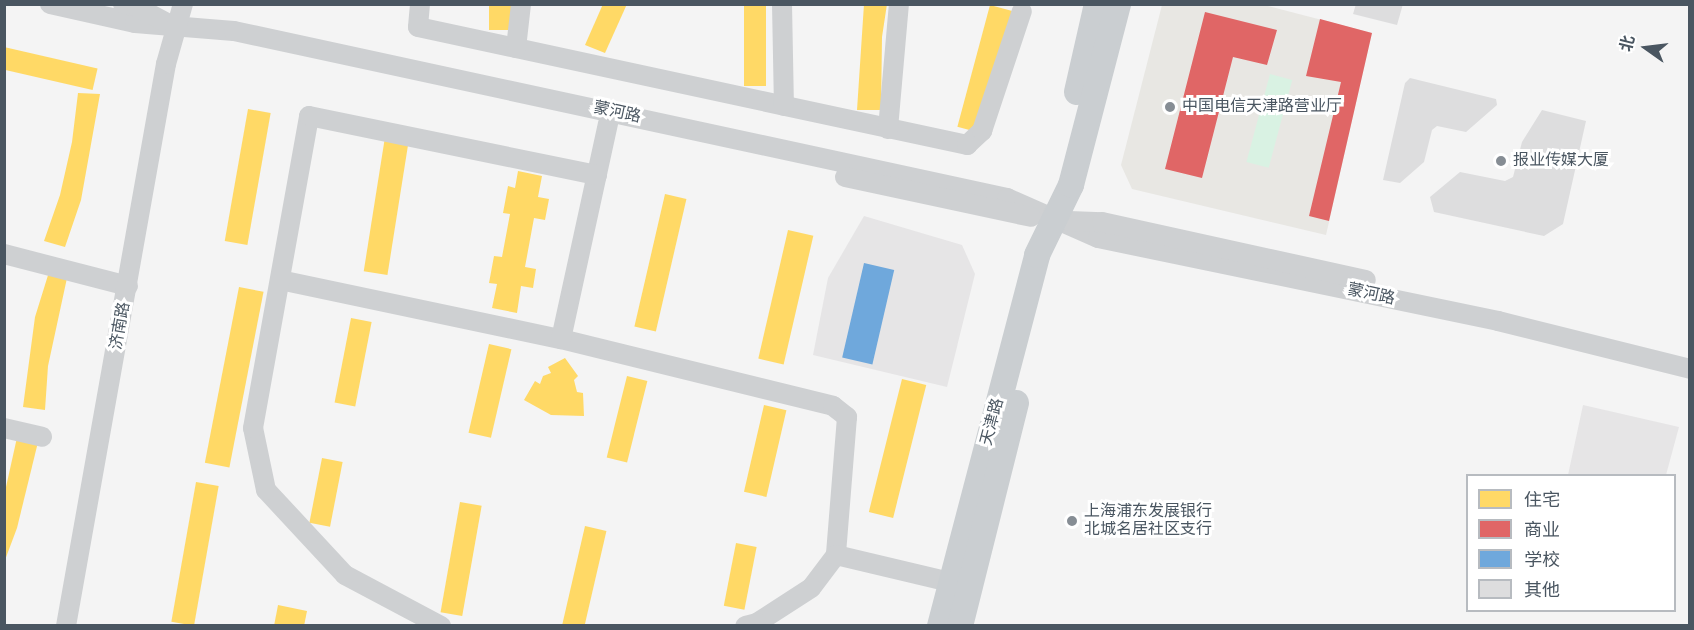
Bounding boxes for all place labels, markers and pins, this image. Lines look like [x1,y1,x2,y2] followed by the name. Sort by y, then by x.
[1182,97,1342,117] place label: 中国电信天津路营业厅
[1163,100,1177,114] marker: 中国电信天津路营业厅
[1513,151,1609,171] place label: 报业传媒大厦
[1494,154,1508,168] marker: 报业传媒大厦
[1084,502,1212,540] place label: 上海浦东发展银行 北城名居社区支行
[1065,514,1079,528] marker: 上海浦东发展银行 北城名居社区支行

